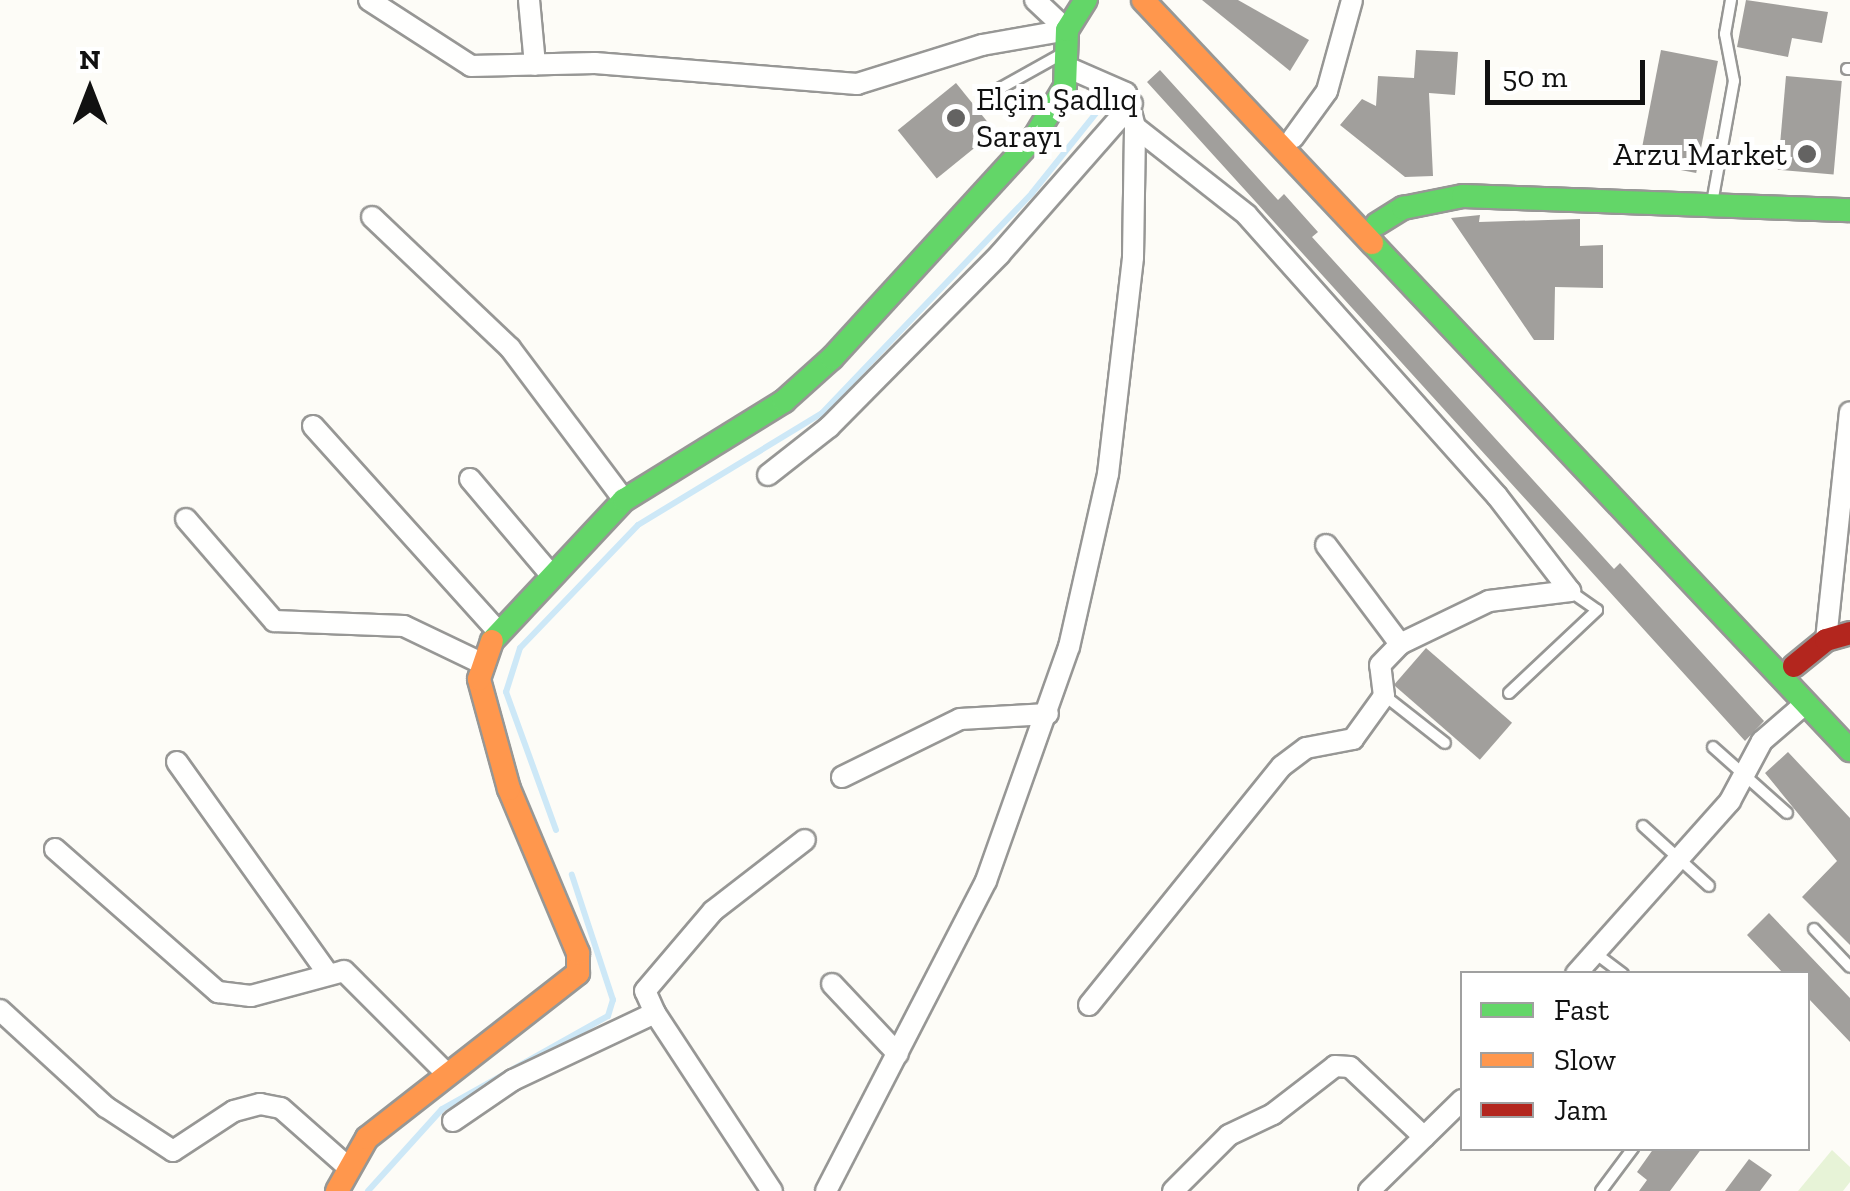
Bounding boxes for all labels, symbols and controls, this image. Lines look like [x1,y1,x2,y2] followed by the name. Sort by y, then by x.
[40,40,140,140] north arrow
[1490,40,1650,102] scale bar
[79,43,101,76] text: N
[1502,59,1567,95] text: 50 m
[976,81,1137,156] place label: Elçin Şadlıq Sarayı
[945,107,967,129] marker: Elçin Şadlıq Sarayı
[1613,135,1787,173] place label: Arzu Market
[1796,143,1818,165] marker: Arzu Market
[1460,971,1810,1151] legend
[1554,992,1609,1028] text: Fast
[1554,1042,1616,1078] text: Slow
[1554,1092,1607,1128] text: Jam

